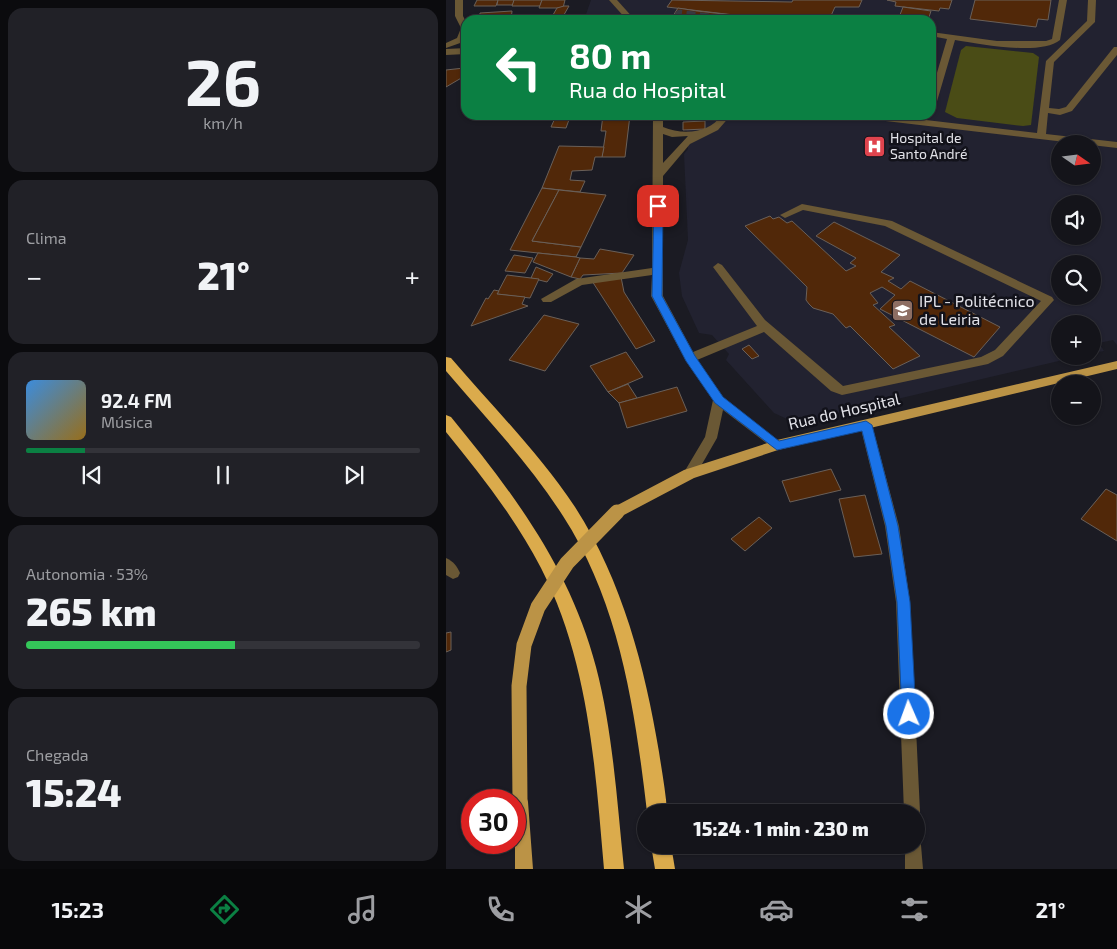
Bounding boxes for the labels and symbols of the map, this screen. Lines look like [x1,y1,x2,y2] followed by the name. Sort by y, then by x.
[890,129,968,162] place label: Hospital de Santo André
[862,134,886,158] hospital icon: Hospital de Santo André
[1051,135,1101,185] north arrow
[637,185,679,227] pin
[919,291,1035,328] place label: IPL - Politécnico de Leiria
[891,298,915,322] school or university icon: IPL - Politécnico de Leiria
[786,388,902,433] street label: Rua do Hospital
[882,687,934,739] position arrow
[461,789,526,854] speed limit sign: 30

